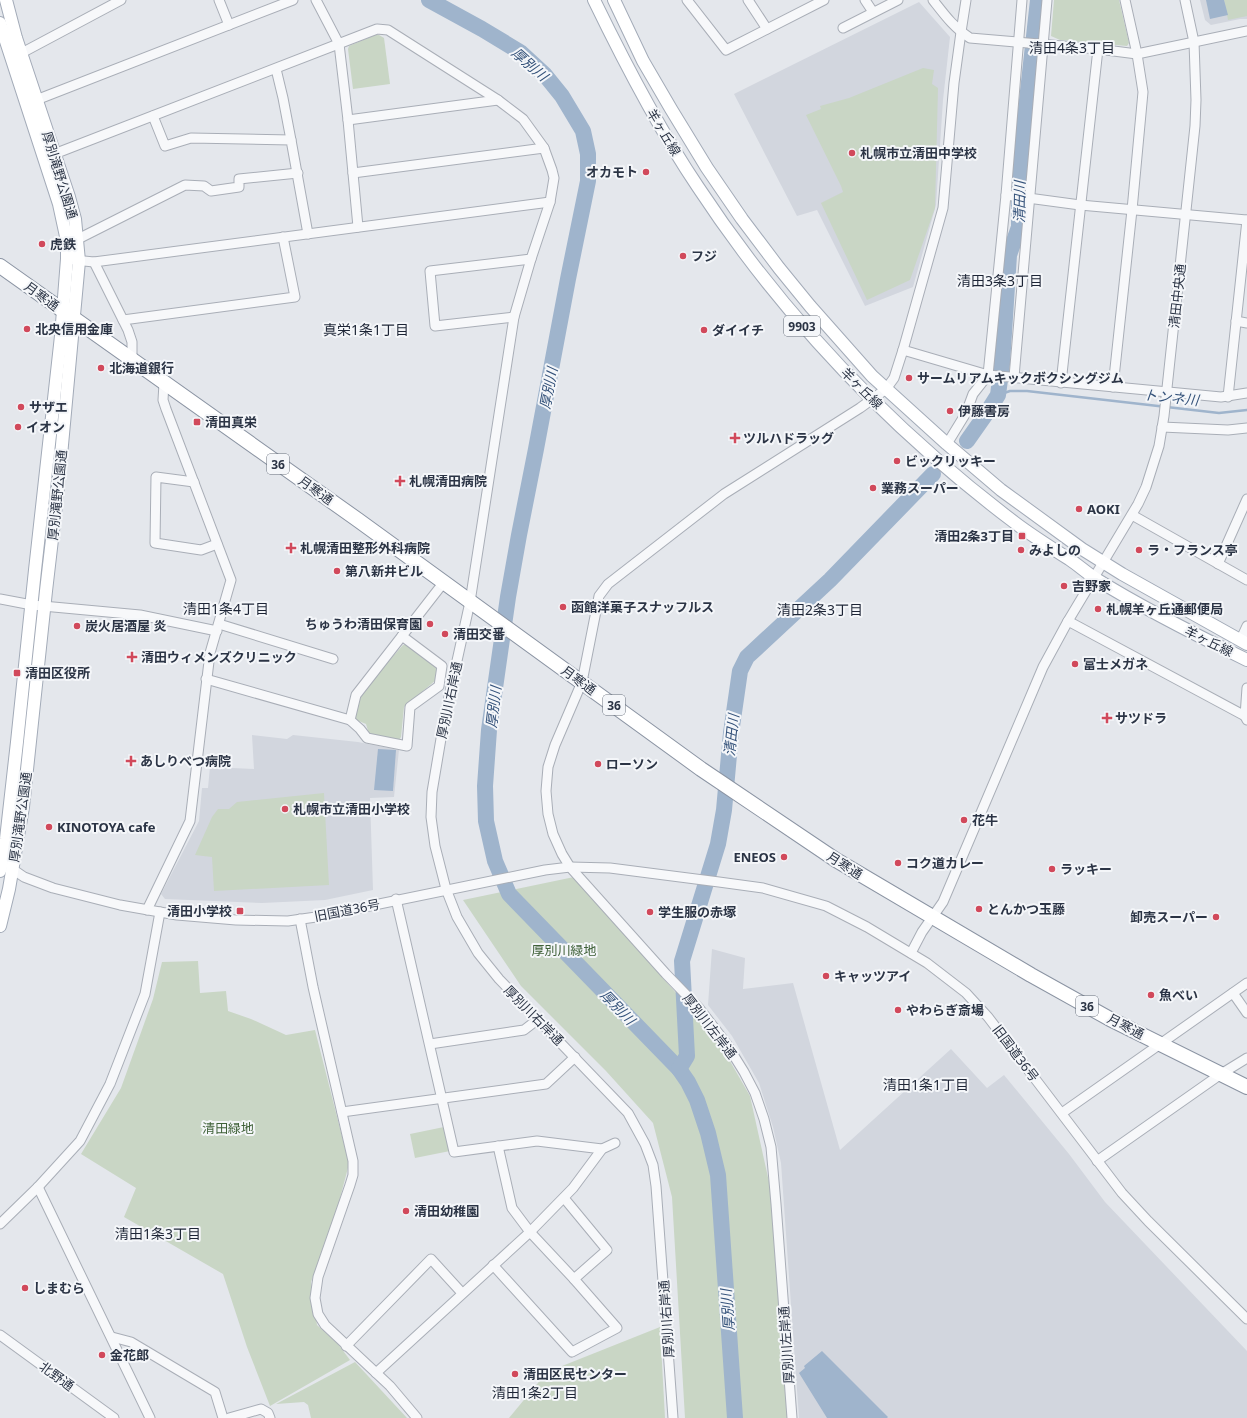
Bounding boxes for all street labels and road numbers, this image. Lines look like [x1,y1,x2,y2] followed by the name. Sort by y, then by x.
[643,105,685,159] street label: 羊ヶ丘線
[38,129,82,221] street label: 厚別滝野公園通
[1165,263,1189,329] street label: 清田中央通
[21,277,63,315] street label: 月寒通
[784,316,820,336] road number: 9903
[837,363,887,413] street label: 羊ヶ丘線
[43,449,71,541] street label: 厚別滝野公園通
[267,454,289,474] road number: 36
[295,471,337,509] street label: 月寒通
[1182,622,1236,660] street label: 羊ヶ丘線
[432,660,466,740] street label: 厚別川右岸通
[558,661,600,699] street label: 月寒通
[603,695,625,715] road number: 36
[5,771,35,863] street label: 厚別滝野公園通
[824,847,866,883] street label: 月寒通
[312,895,382,925] street label: 旧国道36号
[500,981,568,1049] street label: 厚別川右岸通
[679,990,741,1062] street label: 厚別川左岸通
[1076,996,1098,1016] road number: 36
[1105,1009,1147,1043] street label: 月寒通
[989,1021,1043,1085] street label: 旧国道36号
[654,1279,678,1359] street label: 厚別川右岸通
[774,1305,798,1385] street label: 厚別川左岸通
[36,1357,78,1395] street label: 北野通

